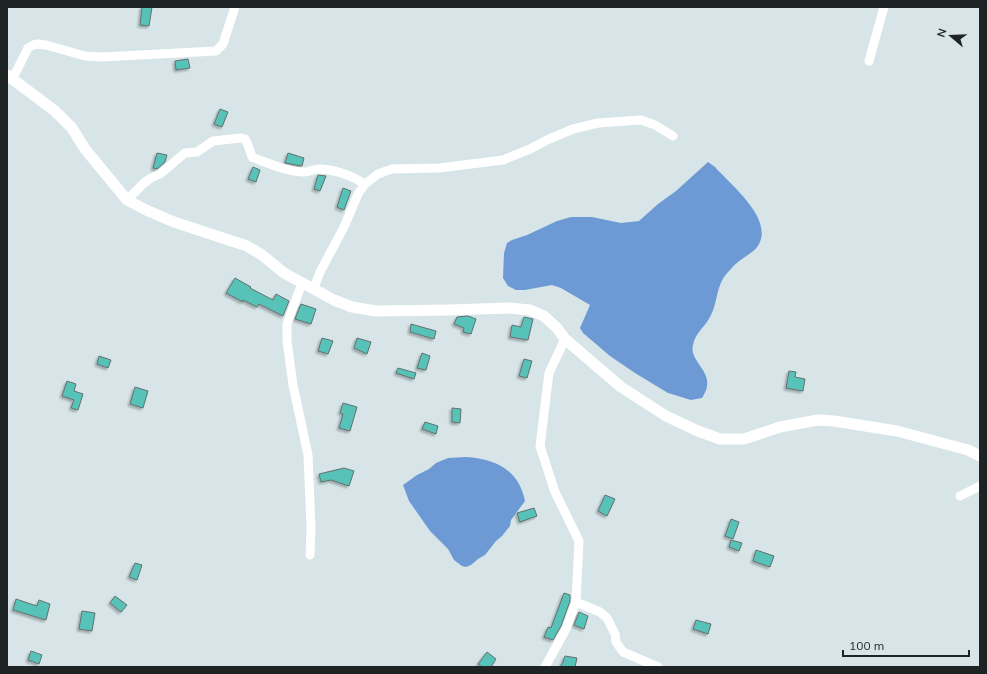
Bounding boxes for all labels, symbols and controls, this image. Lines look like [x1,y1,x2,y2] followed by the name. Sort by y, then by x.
[931,16,971,56] north arrow
[934,27,950,39] text: N
[843,632,969,658] scale bar
[849,638,884,653] text: 100 m

